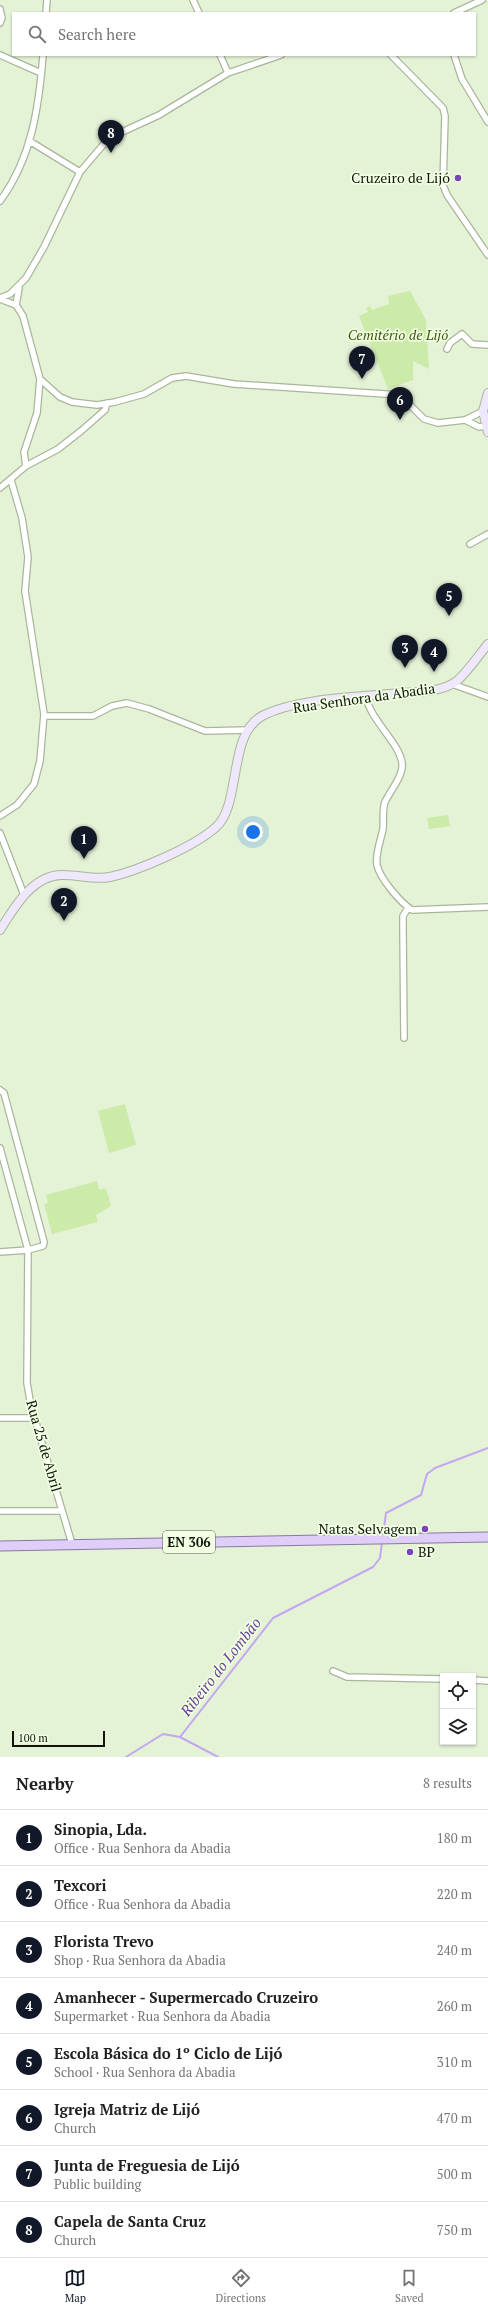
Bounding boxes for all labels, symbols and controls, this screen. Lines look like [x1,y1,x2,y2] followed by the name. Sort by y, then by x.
[12,12,476,56] search box
[26,23,48,45] icon: search
[58,24,136,44] text: Search here
[98,120,124,153] pin: 8
[351,168,450,187] place label: Cruzeiro de Lijó
[453,173,463,183] marker: Cruzeiro de Lijó
[348,325,448,344] park label: Cemitério de Lijó
[349,346,375,379] pin: 7
[387,387,413,420] pin: 6
[436,583,462,616] pin: 5
[392,635,418,668] pin: 3
[421,639,447,672] pin: 4
[292,678,436,717] street label: Rua Senhora da Abadia
[243,822,263,842] your location
[71,826,97,859] pin: 1
[51,888,77,921] pin: 2
[22,1398,67,1494] street label: Rua 25 de Abril
[319,1519,417,1538] place label: Natas Selvagem
[420,1524,430,1534] marker: Natas Selvagem
[163,1531,215,1553] road number: EN 306
[418,1542,435,1561] place label: BP
[405,1547,415,1557] marker: BP
[175,1613,265,1721] water label: Ribeiro do Lombão
[440,1673,476,1745] map controls
[440,1673,476,1709] button: locate
[440,1709,476,1745] button: layers
[12,1729,105,1748] scale bar
[18,1731,48,1745] text: 100 m
[16,1772,74,1795] text: Nearby
[423,1774,472,1792] text: 8 results
[54,1819,147,1839] text: Sinopia, Lda.
[25,1829,33,1847] text: 1
[437,1829,472,1847] text: 180 m
[54,1839,231,1857] text: Office · Rua Senhora da Abadia
[54,1875,107,1895] text: Texcori
[25,1885,33,1903] text: 2
[437,1885,472,1903] text: 220 m
[54,1895,231,1913] text: Office · Rua Senhora da Abadia
[54,1931,154,1951] text: Florista Trevo
[25,1941,33,1959] text: 3
[437,1941,472,1959] text: 240 m
[54,1951,226,1969] text: Shop · Rua Senhora da Abadia
[54,1987,318,2007] text: Amanhecer - Supermercado Cruzeiro
[25,1997,33,2015] text: 4
[437,1997,472,2015] text: 260 m
[54,2007,271,2025] text: Supermarket · Rua Senhora da Abadia
[54,2043,283,2063] text: Escola Básica do 1º Ciclo de Lijó
[25,2053,33,2071] text: 5
[437,2053,472,2071] text: 310 m
[54,2063,236,2081] text: School · Rua Senhora da Abadia
[54,2099,200,2119] text: Igreja Matriz de Lijó
[25,2109,33,2127] text: 6
[437,2109,472,2127] text: 470 m
[54,2119,96,2137] text: Church
[54,2155,240,2175] text: Junta de Freguesia de Lijó
[25,2165,33,2183] text: 7
[437,2165,472,2183] text: 500 m
[54,2175,141,2193] text: Public building
[54,2211,206,2231] text: Capela de Santa Cruz
[25,2221,33,2239] text: 8
[437,2221,472,2239] text: 750 m
[54,2231,96,2249] text: Church
[64,2267,86,2305] tab: Map
[215,2267,266,2305] tab: Directions
[395,2267,424,2305] tab: Saved

